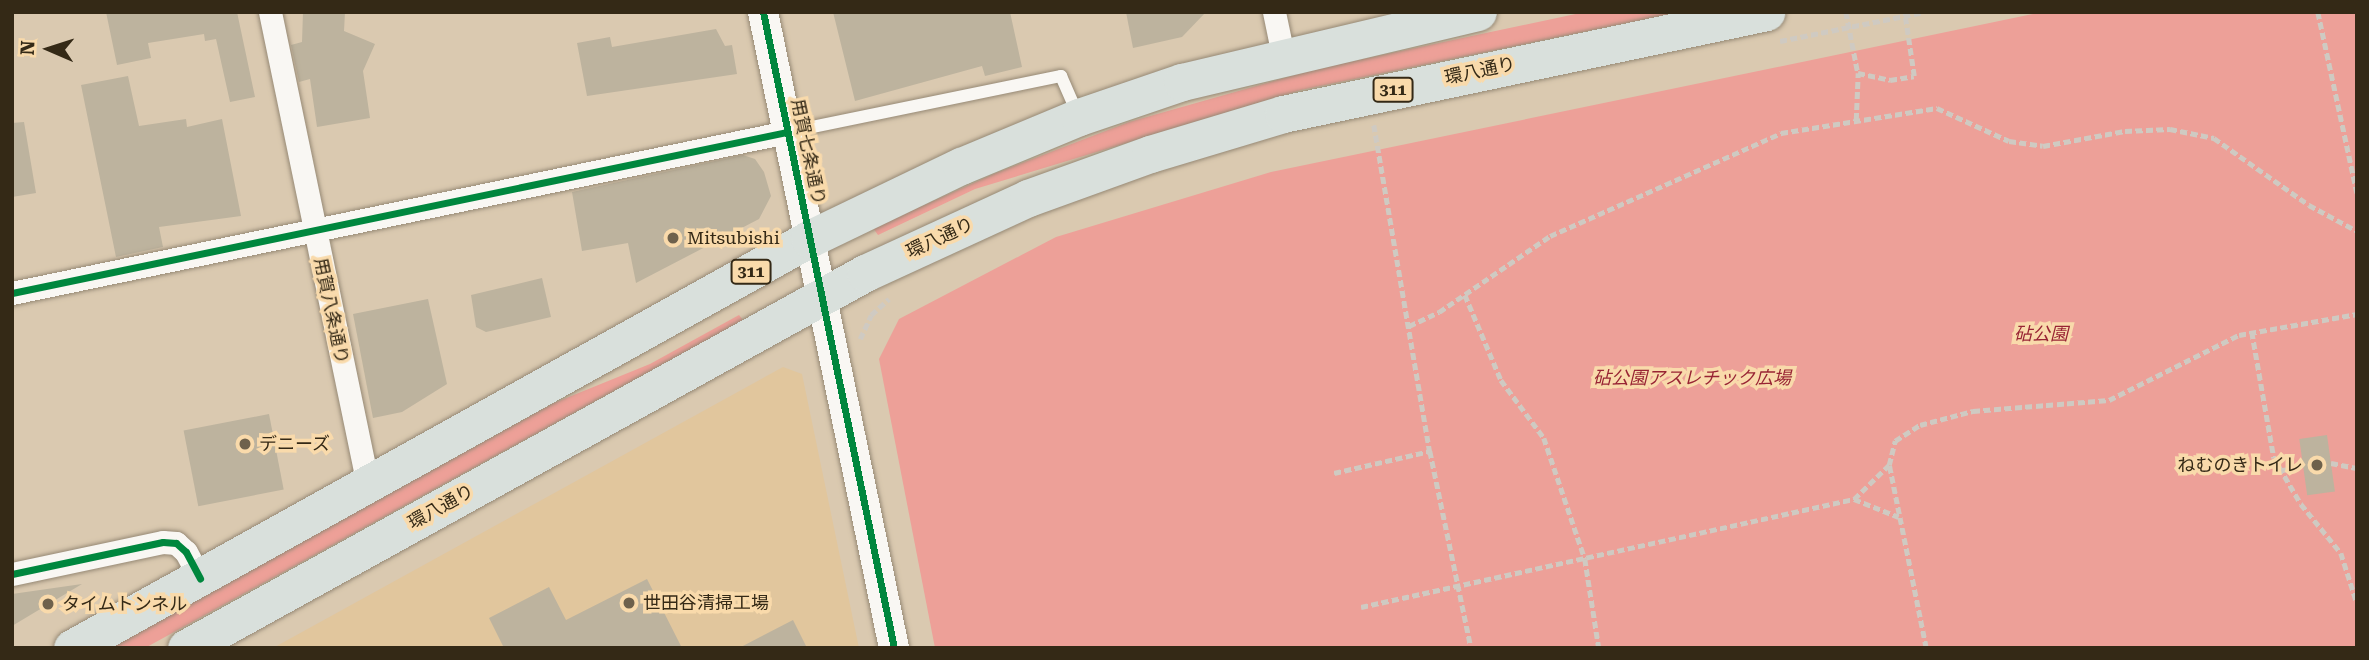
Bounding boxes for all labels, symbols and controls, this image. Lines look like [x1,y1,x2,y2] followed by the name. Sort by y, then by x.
[14,14,84,84] north arrow
[16,40,39,56] text: N
[1443,53,1517,89] street label: 環八通り
[1372,78,1414,102] road number: 311
[786,97,830,207] street label: 用賀七条通り
[903,213,977,263] street label: 環八通り
[687,227,780,249] place label: Mitsubishi
[665,230,681,246] marker: Mitsubishi
[309,256,353,366] street label: 用賀八条通り
[730,260,772,284] road number: 311
[2014,323,2068,345] park label: 砧公園
[1593,367,1791,389] park label: 砧公園アスレチック広場
[259,433,331,455] place label: デニーズ
[237,436,253,452] marker: デニーズ
[2177,454,2303,476] place label: ねむのきトイレ
[2309,457,2325,473] marker: ねむのきトイレ
[404,480,478,534] street label: 環八通り
[643,592,769,614] place label: 世田谷清掃工場
[62,593,188,615] place label: タイムトンネル
[621,595,637,611] marker: 世田谷清掃工場
[40,596,56,612] marker: タイムトンネル

